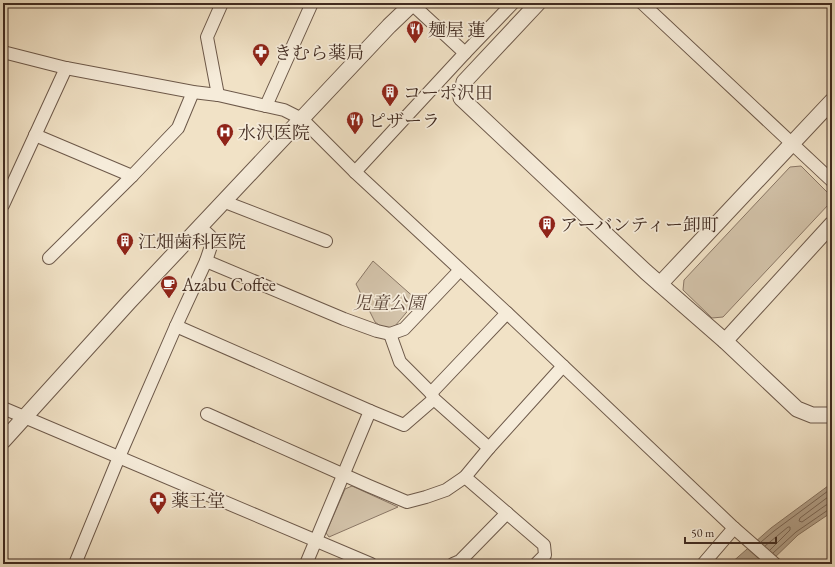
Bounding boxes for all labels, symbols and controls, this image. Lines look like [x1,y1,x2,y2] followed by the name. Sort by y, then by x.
[428,18,486,41] place label: 麺屋 蓮
[405,19,425,44] restaurant icon: 麺屋 蓮
[274,41,364,64] place label: きむら薬局
[251,42,271,67] pharmacy icon: きむら薬局
[403,81,493,104] place label: コーポ沢田
[380,82,400,107] building icon: コーポ沢田
[368,109,440,132] place label: ピザーラ
[345,110,365,135] restaurant icon: ピザーラ
[238,121,310,144] place label: 水沢医院
[215,122,235,147] hospital icon: 水沢医院
[560,213,719,236] place label: アーバンティー卸町
[537,214,557,239] building icon: アーバンティー卸町
[138,230,246,253] place label: 江畑歯科医院
[115,231,135,256] building icon: 江畑歯科医院
[181,273,276,296] place label: Azabu Coffee
[159,274,179,299] cafe icon: Azabu Coffee
[353,291,428,314] park label: 児童公園
[171,489,225,512] place label: 薬王堂
[148,490,168,515] pharmacy icon: 薬王堂
[685,519,776,545] scale bar
[691,525,715,541] text: 50 m

